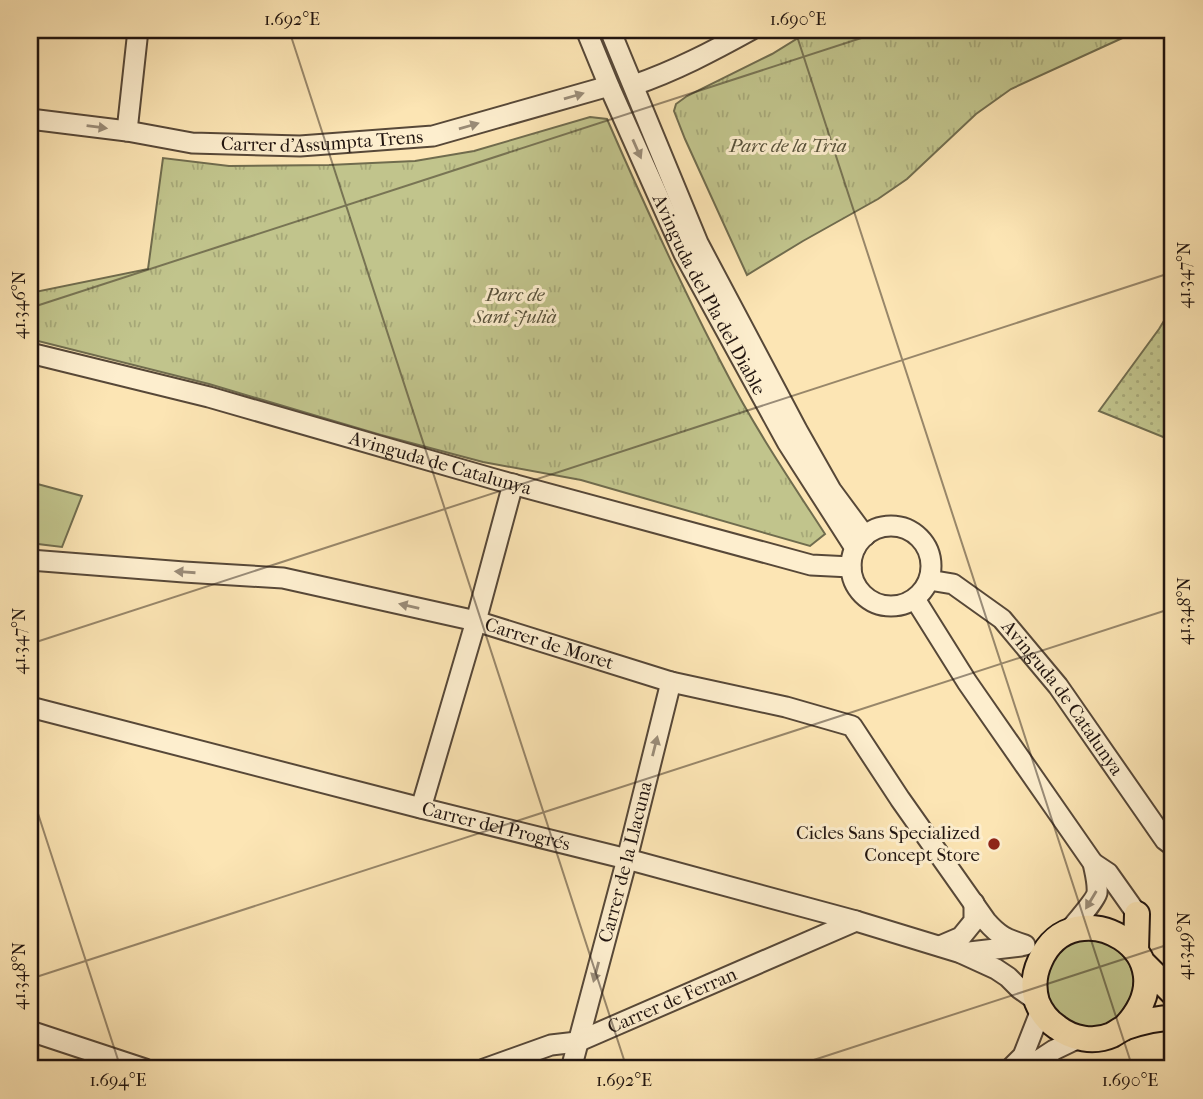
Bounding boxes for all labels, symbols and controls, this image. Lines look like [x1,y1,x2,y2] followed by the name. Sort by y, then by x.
[264,9,320,30] text: 1.692°E
[770,9,826,30] text: 1.690°E
[563,90,585,101] one-way arrow
[458,120,480,131] one-way arrow
[87,122,109,133] one-way arrow
[221,126,424,157] street label: Carrer d'Assumpta Trens
[728,135,847,157] park label: Parc de la Tria
[632,138,643,159] one-way arrow
[647,190,770,399] street label: Avinguda del Pla del Diable
[1174,241,1195,308] text: 41.347°N
[9,270,30,339] text: 41.346°N
[472,284,557,328] park label: Parc de Sant Julià
[346,427,534,500] street label: Avinguda de Catalunya
[174,566,196,577] one-way arrow
[1174,577,1195,645] text: 41.348°N
[398,601,420,612] one-way arrow
[9,607,30,674] text: 41.347°N
[482,613,617,674] street label: Carrer de Moret
[996,615,1128,780] street label: Avinguda de Catalunya
[650,734,661,756] one-way arrow
[594,779,657,945] street label: Carrer de la Llacuna
[419,798,572,855] street label: Carrer del Progrés
[796,822,981,866] place label: Cicles Sans Specialized Concept Store
[986,836,1002,852] marker: Cicles Sans Specialized Concept Store
[1085,890,1098,910] one-way arrow
[1174,912,1195,980] text: 41.349°N
[9,942,30,1010] text: 41.348°N
[590,962,601,984] one-way arrow
[604,963,740,1038] street label: Carrer de Ferran
[89,1070,147,1091] text: 1.694°E
[596,1070,652,1091] text: 1.692°E
[1102,1070,1158,1091] text: 1.690°E

